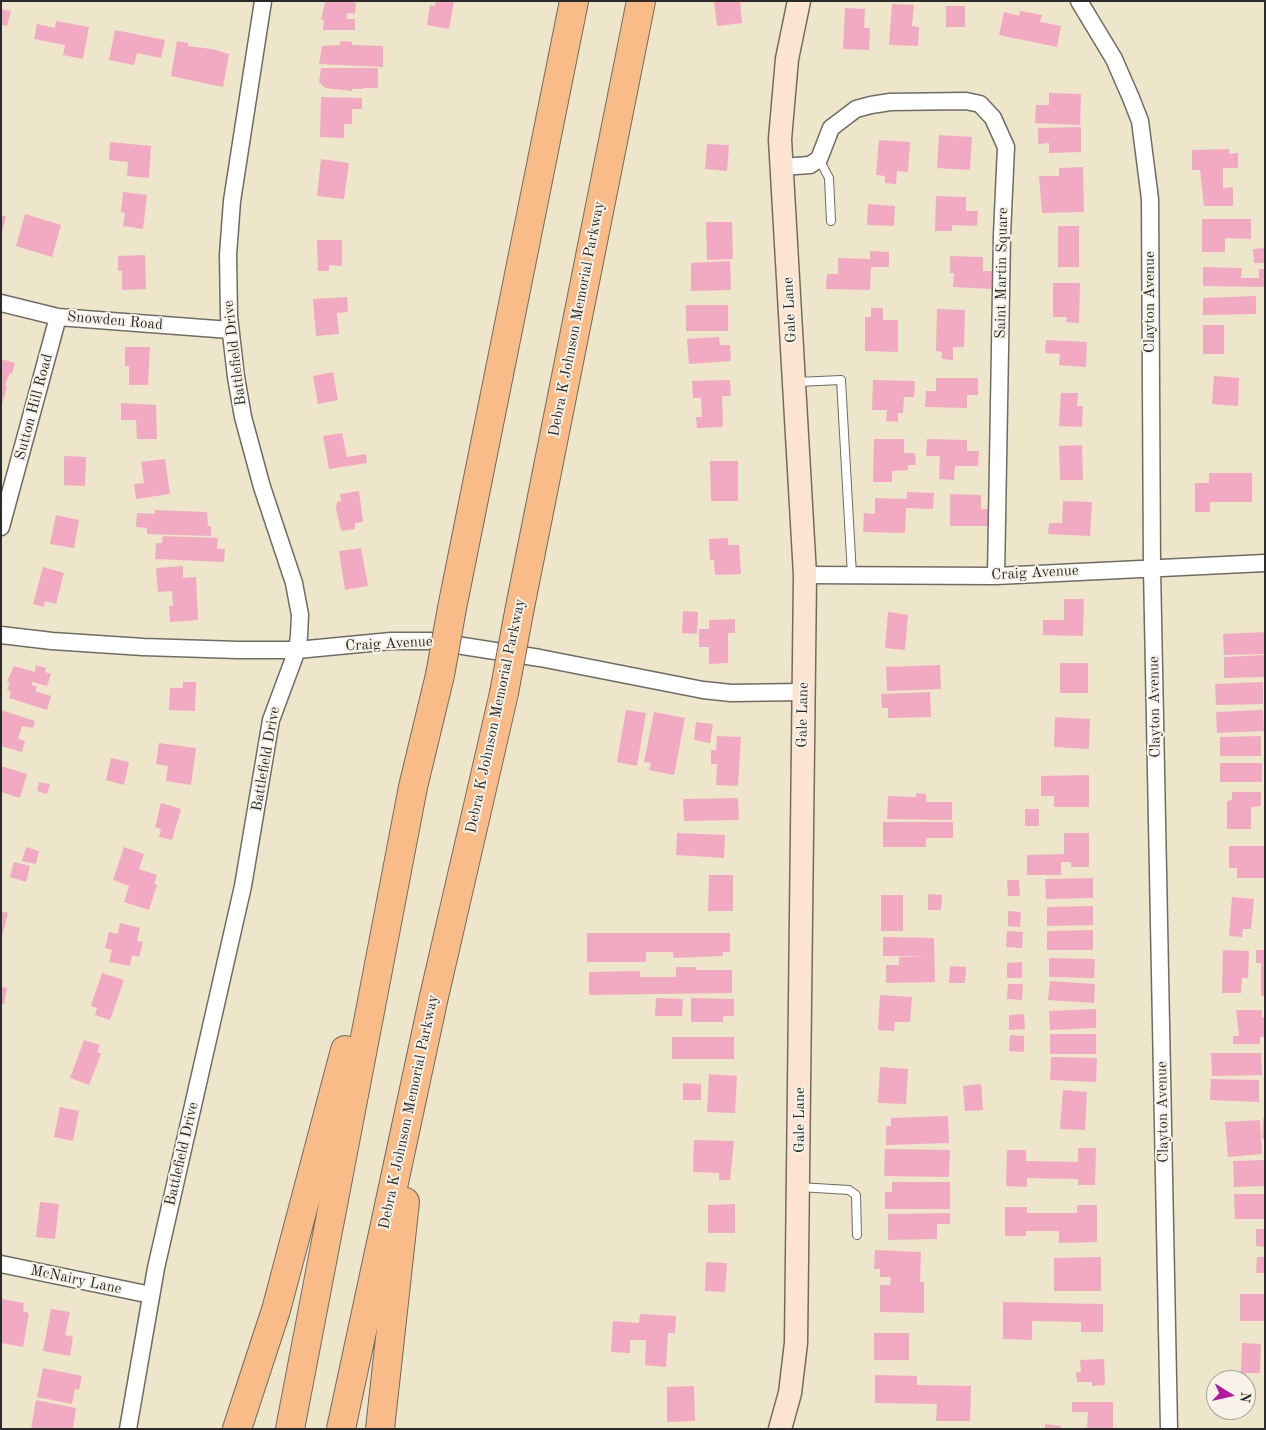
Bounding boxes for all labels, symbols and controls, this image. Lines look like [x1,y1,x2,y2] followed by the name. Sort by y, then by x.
[545,200,609,438] street label: Debra K Johnson Memorial Parkway
[992,207,1012,339] street label: Saint Martin Square
[1141,251,1159,353] street label: Clayton Avenue
[779,277,801,343] street label: Gale Lane
[220,299,250,407] street label: Battlefield Drive
[66,308,164,334] street label: Snowden Road
[11,352,57,462] street label: Sutton Hill Road
[991,562,1079,584] street label: Craig Avenue
[462,597,530,835] street label: Debra K Johnson Memorial Parkway
[345,633,433,655] street label: Craig Avenue
[1145,656,1165,758] street label: Clayton Avenue
[793,682,813,748] street label: Gale Lane
[248,705,284,813] street label: Battlefield Drive
[375,993,443,1231] street label: Debra K Johnson Memorial Parkway
[1153,1061,1173,1163] street label: Clayton Avenue
[791,1087,809,1153] street label: Gale Lane
[161,1100,203,1208] street label: Battlefield Drive
[29,1262,123,1298] street label: McNairy Lane
[1206,1370,1256,1420] north arrow
[1237,1391,1253,1404] text: N

